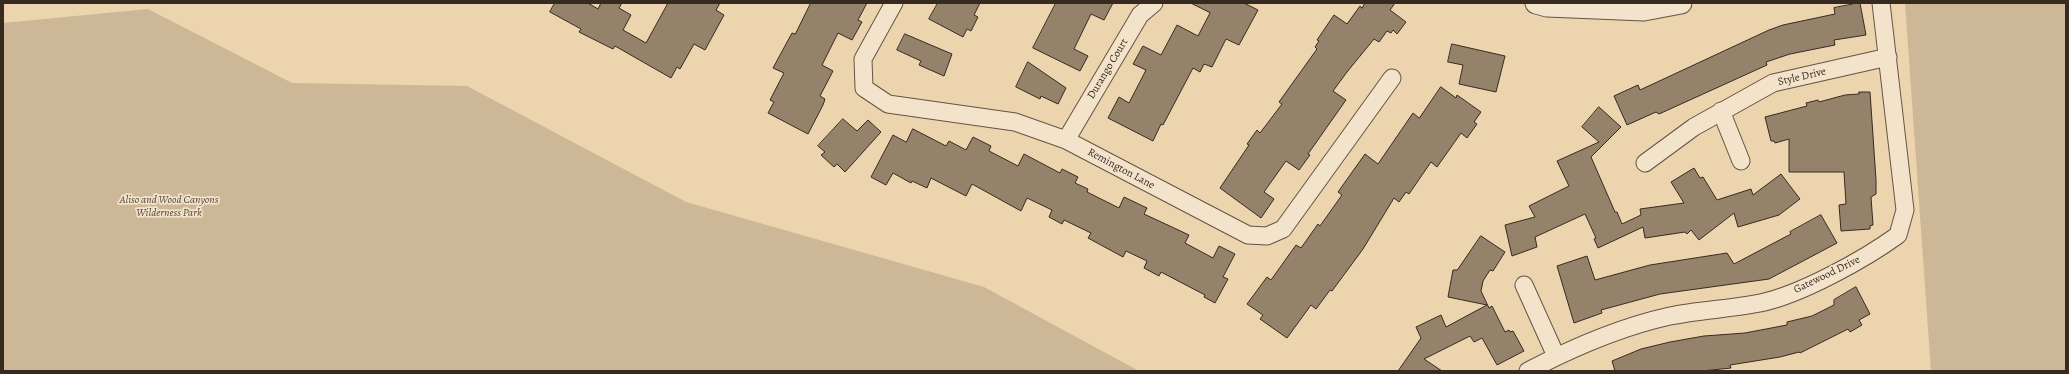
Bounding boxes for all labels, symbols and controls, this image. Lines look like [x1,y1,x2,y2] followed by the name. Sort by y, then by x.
[1085,36,1131,102] street label: Durango Court
[1777,65,1827,89] street label: Style Drive
[1085,146,1157,192] street label: Remington Lane
[120,193,218,219] park label: Aliso and Wood Canyons Wilderness Park
[1792,253,1862,297] street label: Gatewood Drive

